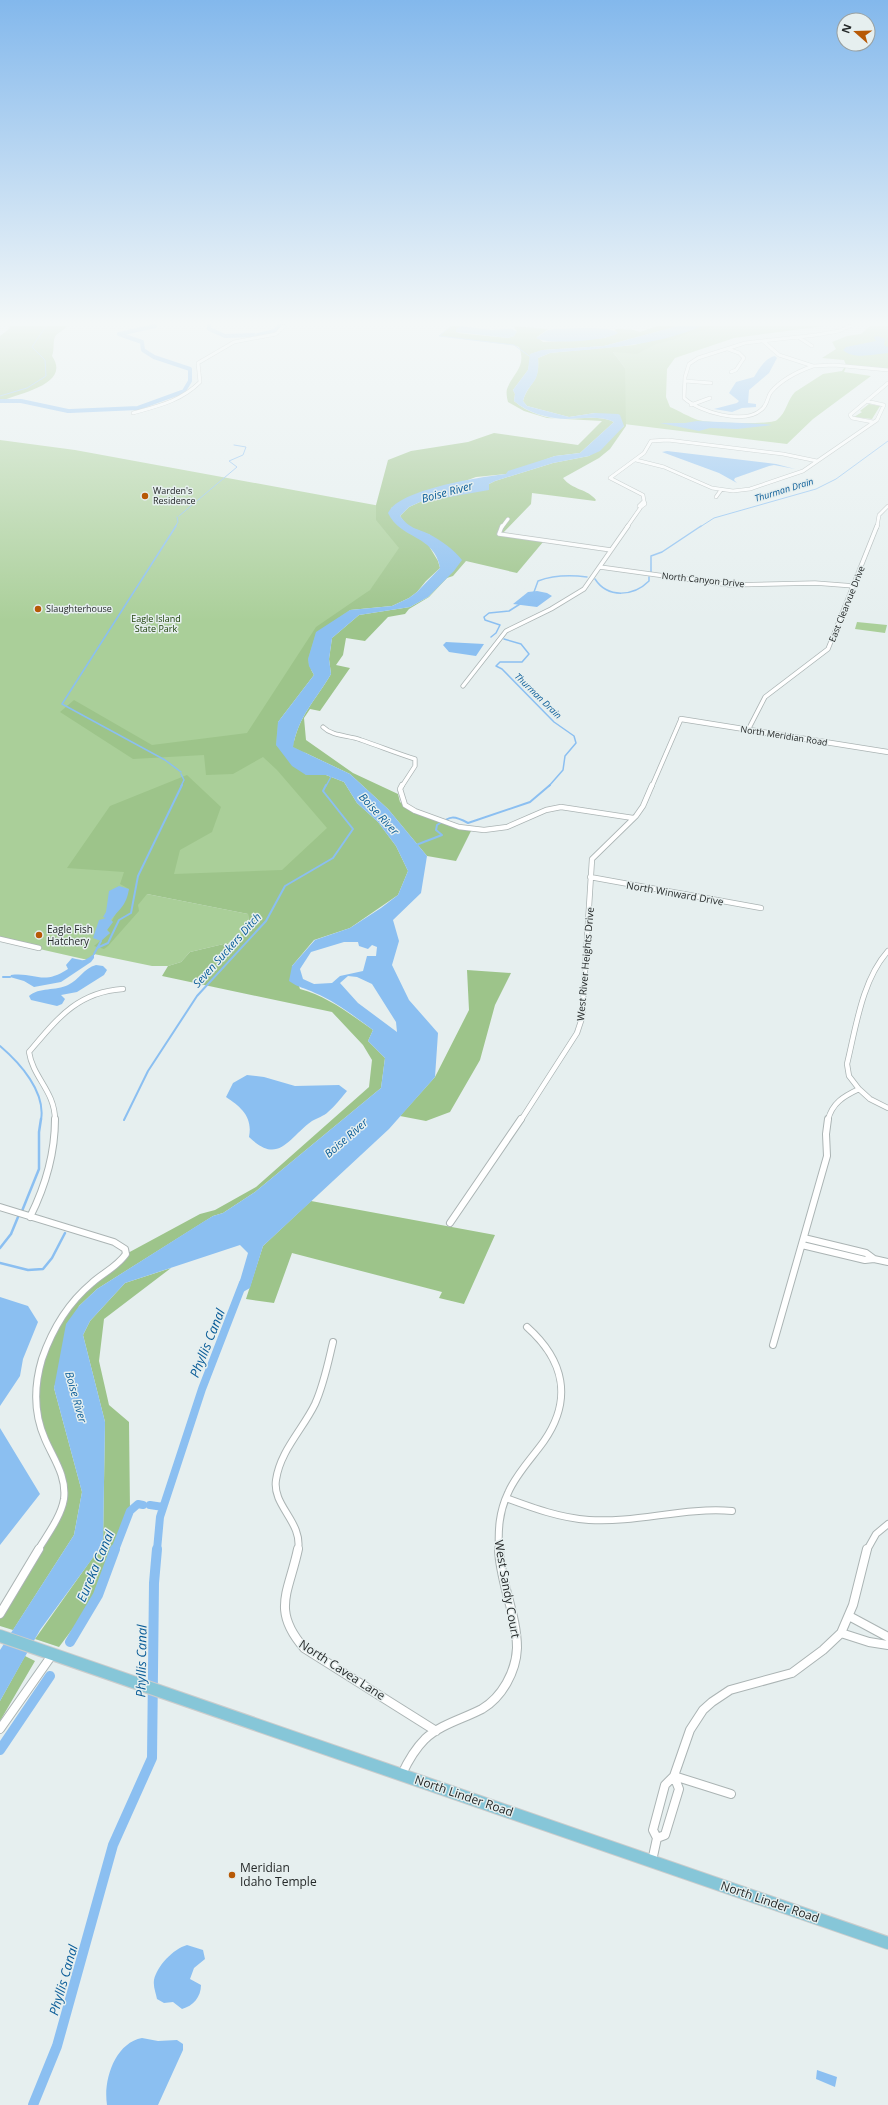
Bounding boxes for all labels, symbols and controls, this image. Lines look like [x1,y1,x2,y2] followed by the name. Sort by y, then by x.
[836,12,876,52] north arrow
[838,22,855,35] text: N
[753,474,815,505] water label: Thurman Drain
[420,477,475,506] water label: Boise River
[153,484,196,507] place label: Warden's Residence
[140,491,150,501] marker: Warden's Residence
[825,564,868,644] street label: East Clearvue Drive
[661,569,745,590] street label: North Canyon Drive
[46,602,112,615] place label: Slaughterhouse
[33,604,43,614] marker: Slaughterhouse
[131,612,181,635] park label: Eagle Island State Park
[512,670,565,722] water label: Thurman Drain
[740,722,829,749] street label: North Meridian Road
[356,789,403,838] water label: Boise River
[625,878,725,909] street label: North Winward Drive
[573,906,597,1022] street label: West River Heights Drive
[189,909,264,990] water label: Seven Suckers Ditch
[47,922,93,948] place label: Eagle Fish Hatchery
[34,930,44,940] marker: Eagle Fish Hatchery
[321,1114,371,1161] water label: Boise River
[185,1305,229,1380] water label: Phyllis Canal
[62,1370,91,1425] water label: Boise River
[72,1527,118,1605] water label: Eureka Canal
[490,1539,524,1639] street label: West Sandy Court
[131,1624,151,1698] water label: Phyllis Canal
[296,1635,389,1704] street label: North Cavea Lane
[413,1771,516,1820] street label: North Linder Road
[240,1859,317,1890] place label: Meridian Idaho Temple
[227,1870,237,1880] marker: Meridian Idaho Temple
[719,1877,822,1926] street label: North Linder Road
[44,1942,82,2017] water label: Phyllis Canal

